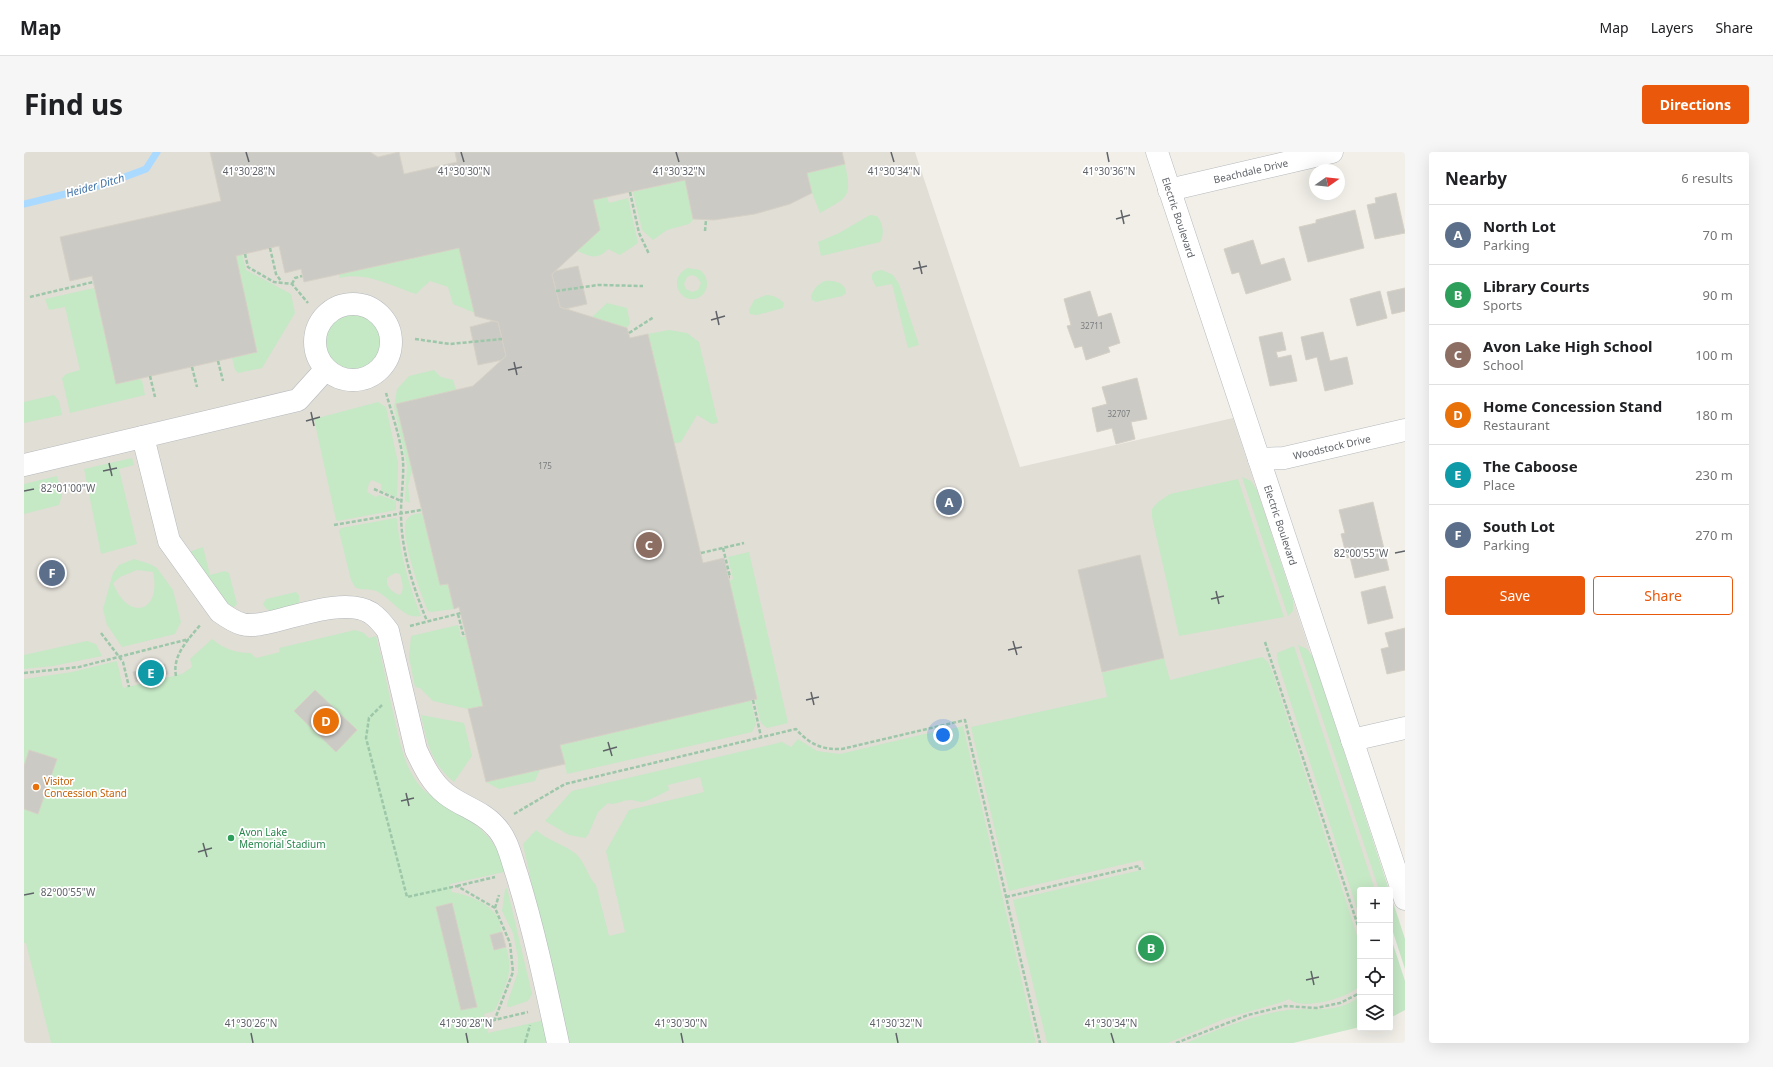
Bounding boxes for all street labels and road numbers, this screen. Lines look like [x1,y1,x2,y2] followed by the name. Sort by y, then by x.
[1212,155,1290,186] street label: Beachdale Drive
[1159,175,1199,260] street label: Electric Boulevard
[1291,431,1372,463] street label: Woodstock Drive
[1261,483,1301,567] street label: Electric Boulevard

